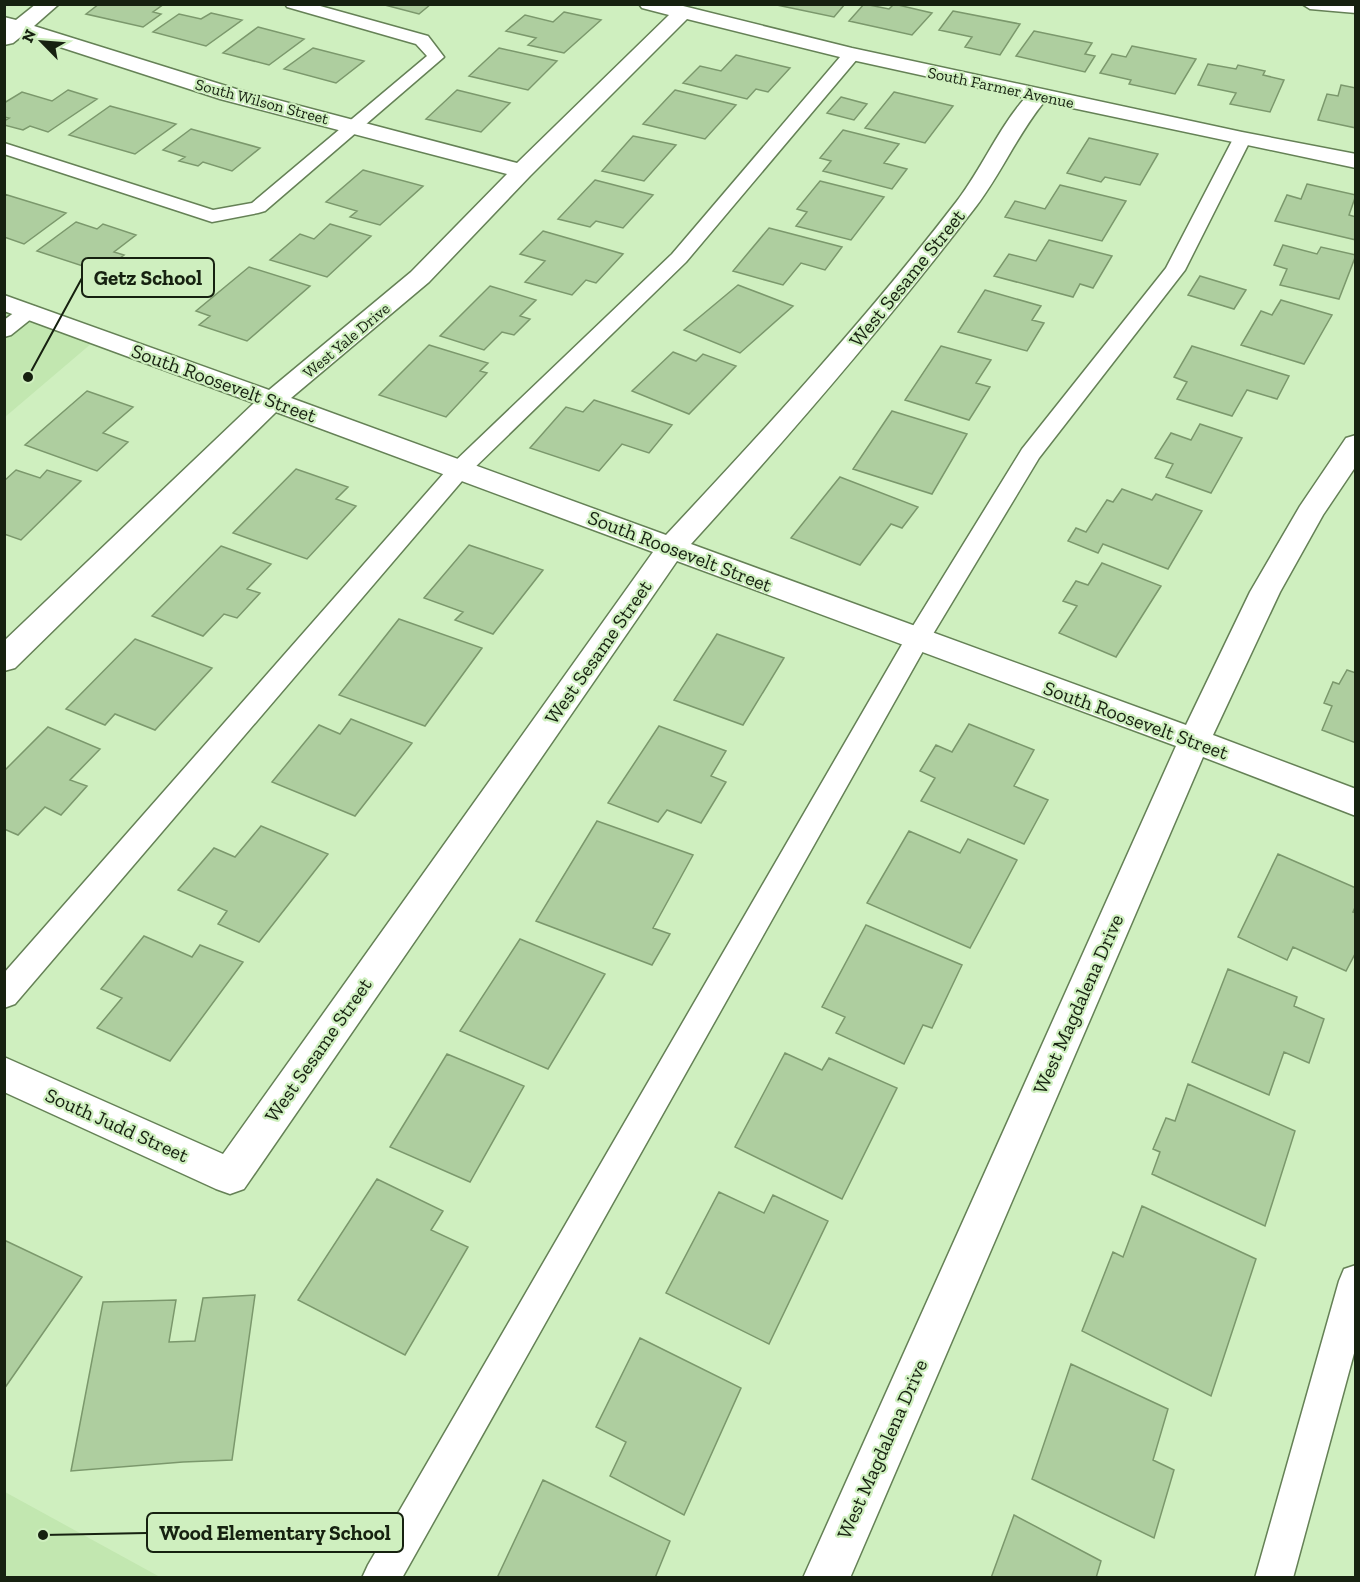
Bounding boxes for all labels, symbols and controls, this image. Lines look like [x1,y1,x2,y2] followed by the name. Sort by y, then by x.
[12,12,72,72] north arrow
[18,26,40,45] text: N
[926,63,1076,112] street label: South Farmer Avenue
[193,75,331,128] street label: South Wilson Street
[844,204,970,352] street label: West Sesame Street
[82,258,214,297] callout: Getz School
[94,265,202,290] text: Getz School
[299,299,394,382] street label: West Yale Drive
[128,338,320,428] street label: South Roosevelt Street
[585,505,776,597] street label: South Roosevelt Street
[539,575,657,729] street label: West Sesame Street
[1040,675,1232,765] street label: South Roosevelt Street
[1028,910,1128,1098] street label: West Magdalena Drive
[259,973,377,1127] street label: West Sesame Street
[42,1083,193,1167] street label: South Judd Street
[832,1355,932,1543] street label: West Magdalena Drive
[147,1513,403,1552] callout: Wood Elementary School
[159,1520,391,1545] text: Wood Elementary School

